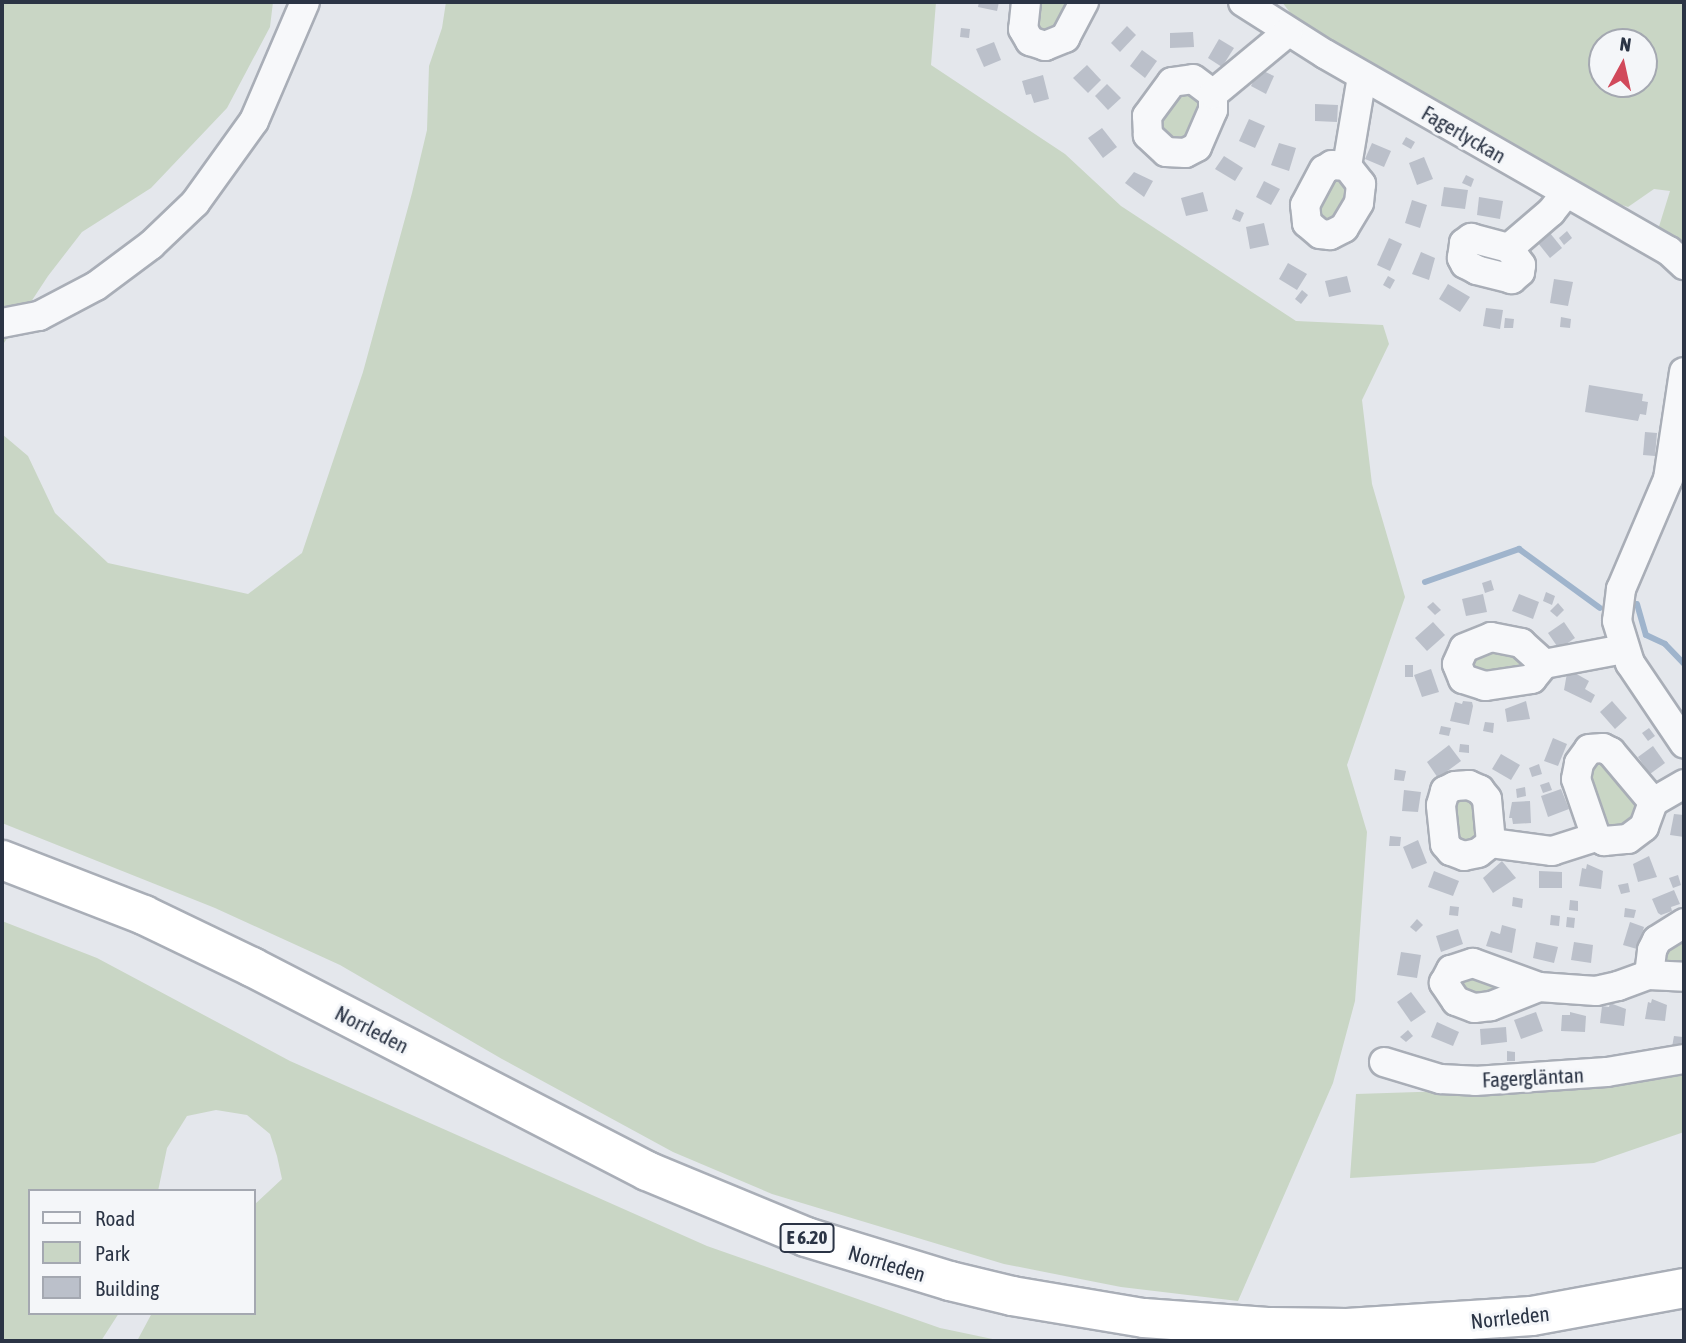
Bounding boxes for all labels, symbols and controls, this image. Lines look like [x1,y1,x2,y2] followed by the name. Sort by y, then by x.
[1588,28,1658,98] north arrow
[1619,33,1633,56] text: N
[1417,100,1511,168] street label: Fagerlyckan
[331,1000,413,1058] street label: Norrleden
[1481,1062,1585,1092] street label: Fagergläntan
[28,1189,256,1315] legend
[95,1206,135,1230] text: Road
[779,1222,835,1254] road number: E 6.20
[845,1239,929,1287] street label: Norrleden
[95,1241,130,1265] text: Park
[95,1276,159,1300] text: Building
[1469,1300,1551,1334] street label: Norrleden

